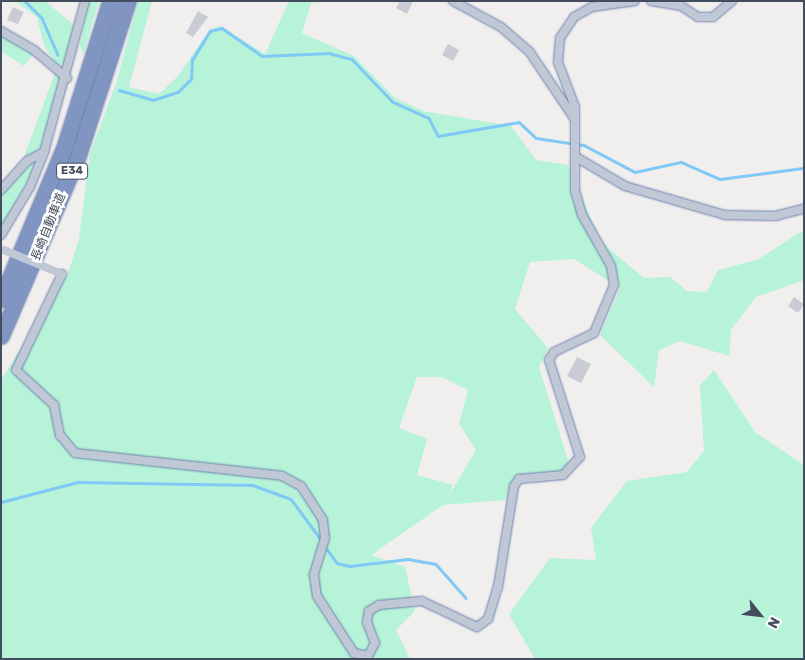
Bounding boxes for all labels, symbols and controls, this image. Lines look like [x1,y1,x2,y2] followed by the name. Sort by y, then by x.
[56,162,88,180] road number: E34
[29,191,69,263] street label: 長崎自動車道
[735,590,785,640] north arrow
[764,614,783,631] text: N

